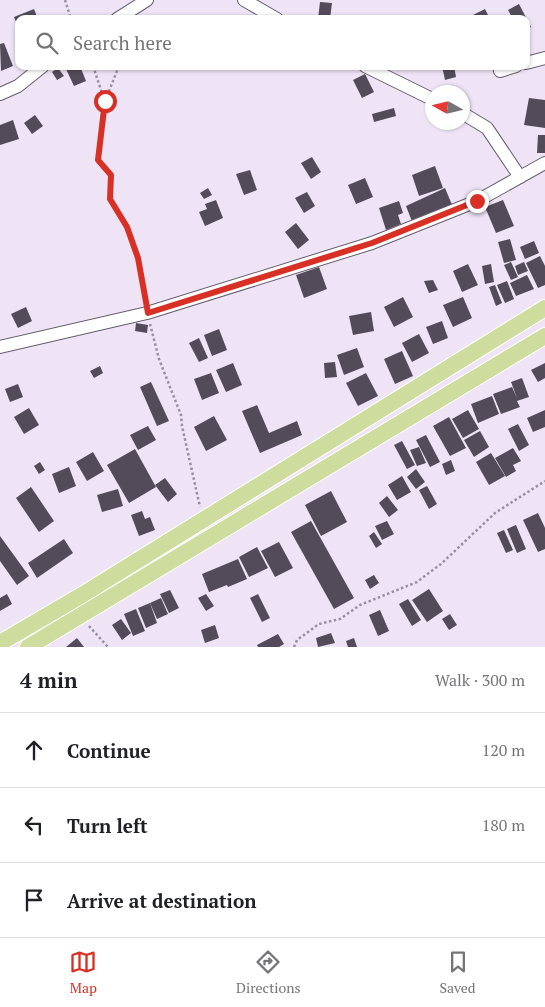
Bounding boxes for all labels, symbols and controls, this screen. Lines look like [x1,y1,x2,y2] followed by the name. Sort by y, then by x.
[15,15,530,70] search box
[33,29,61,57] icon: search
[73,30,172,55] text: Search here
[425,85,470,130] north arrow
[94,90,117,113] route start
[466,190,489,213] route end
[20,666,77,694] text: 4 min
[435,669,525,691] text: Walk · 300 m
[20,736,48,764] icon: ahead
[67,738,151,763] text: Continue
[482,739,525,761] text: 120 m
[20,811,48,839] icon: left
[67,813,148,838] text: Turn left
[482,814,525,836] text: 180 m
[20,886,48,914] icon: arrive
[67,888,256,913] text: Arrive at destination
[69,948,97,997] tab: Map
[236,948,301,997] tab: Directions
[439,948,476,997] tab: Saved

